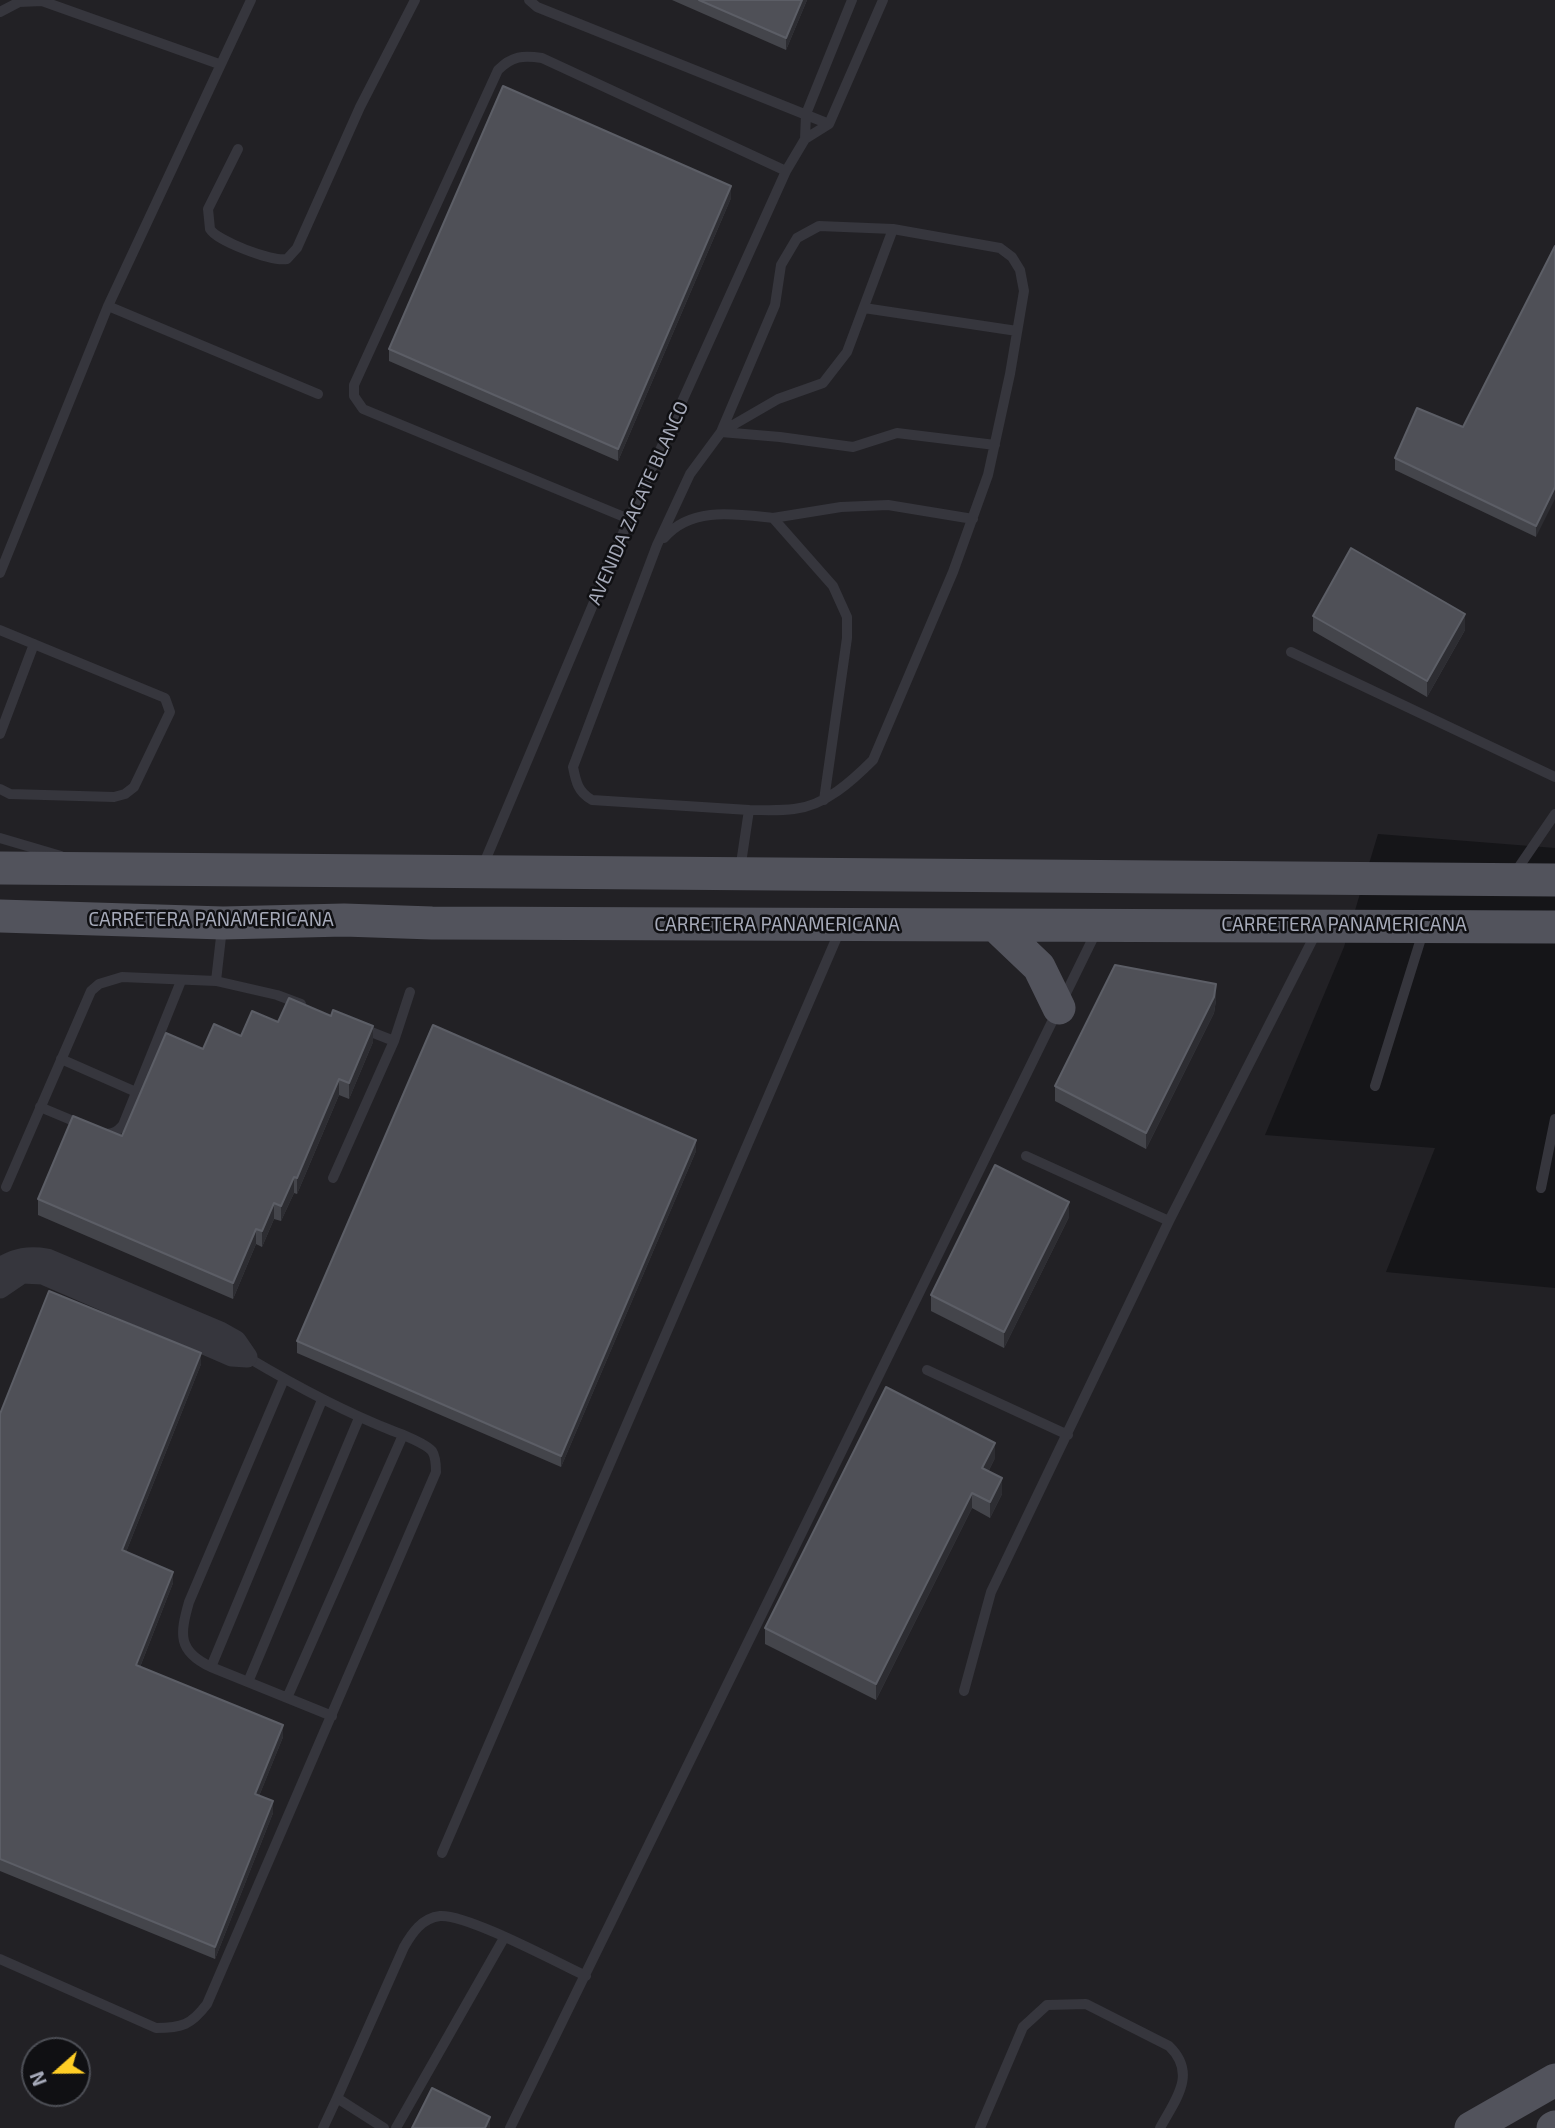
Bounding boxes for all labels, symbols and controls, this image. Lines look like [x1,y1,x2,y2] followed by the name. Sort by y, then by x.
[583,398,693,608] street label: AVENIDA ZACATE BLANCO
[88,909,334,931] street label: CARRETERA PANAMERICANA
[654,914,900,936] street label: CARRETERA PANAMERICANA
[1221,914,1467,936] street label: CARRETERA PANAMERICANA
[21,2037,91,2107] north arrow
[25,2068,51,2090] text: N

